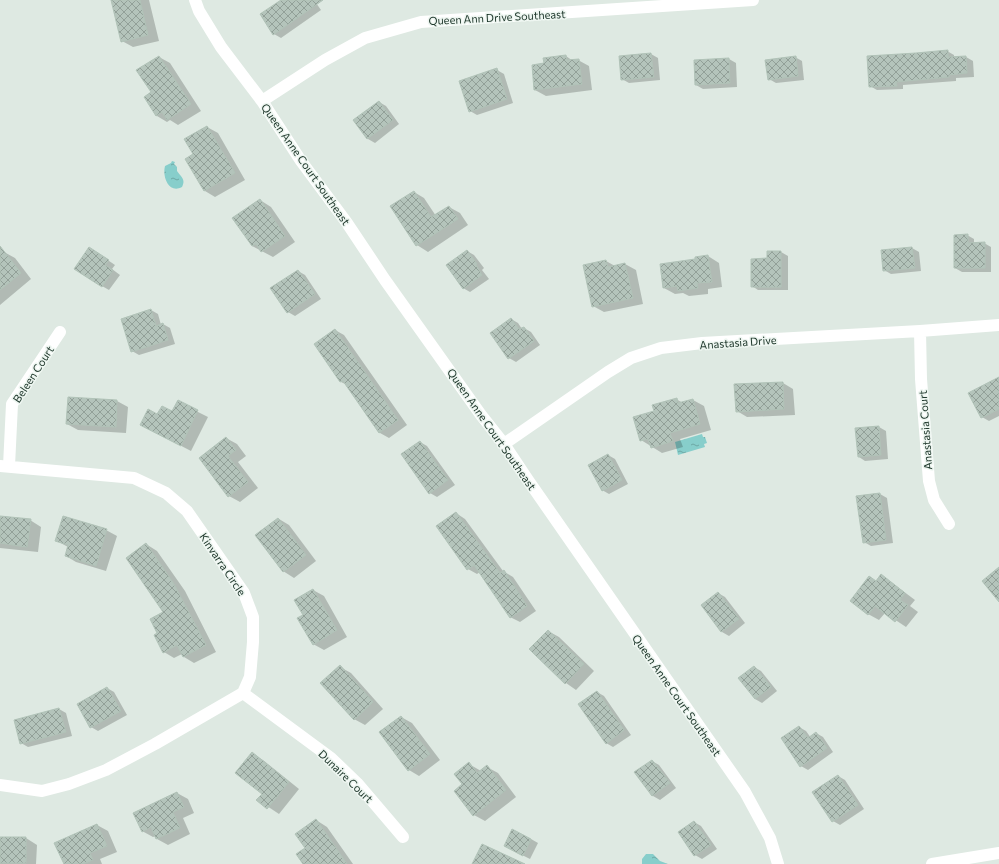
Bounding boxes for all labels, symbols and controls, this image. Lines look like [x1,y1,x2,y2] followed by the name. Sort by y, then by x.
[428,7,566,27] street label: Queen Ann Drive Southeast
[259,101,353,228] street label: Queen Anne Court Southeast
[699,333,777,351] street label: Anastasia Drive
[10,343,56,405] street label: Beleen Court
[445,366,539,493] street label: Queen Anne Court Southeast
[916,389,934,470] street label: Anastasia Court
[197,530,249,598] street label: Kinvarra Circle
[630,632,724,759] street label: Queen Anne Court Southeast
[316,747,376,805] street label: Dunaire Court

